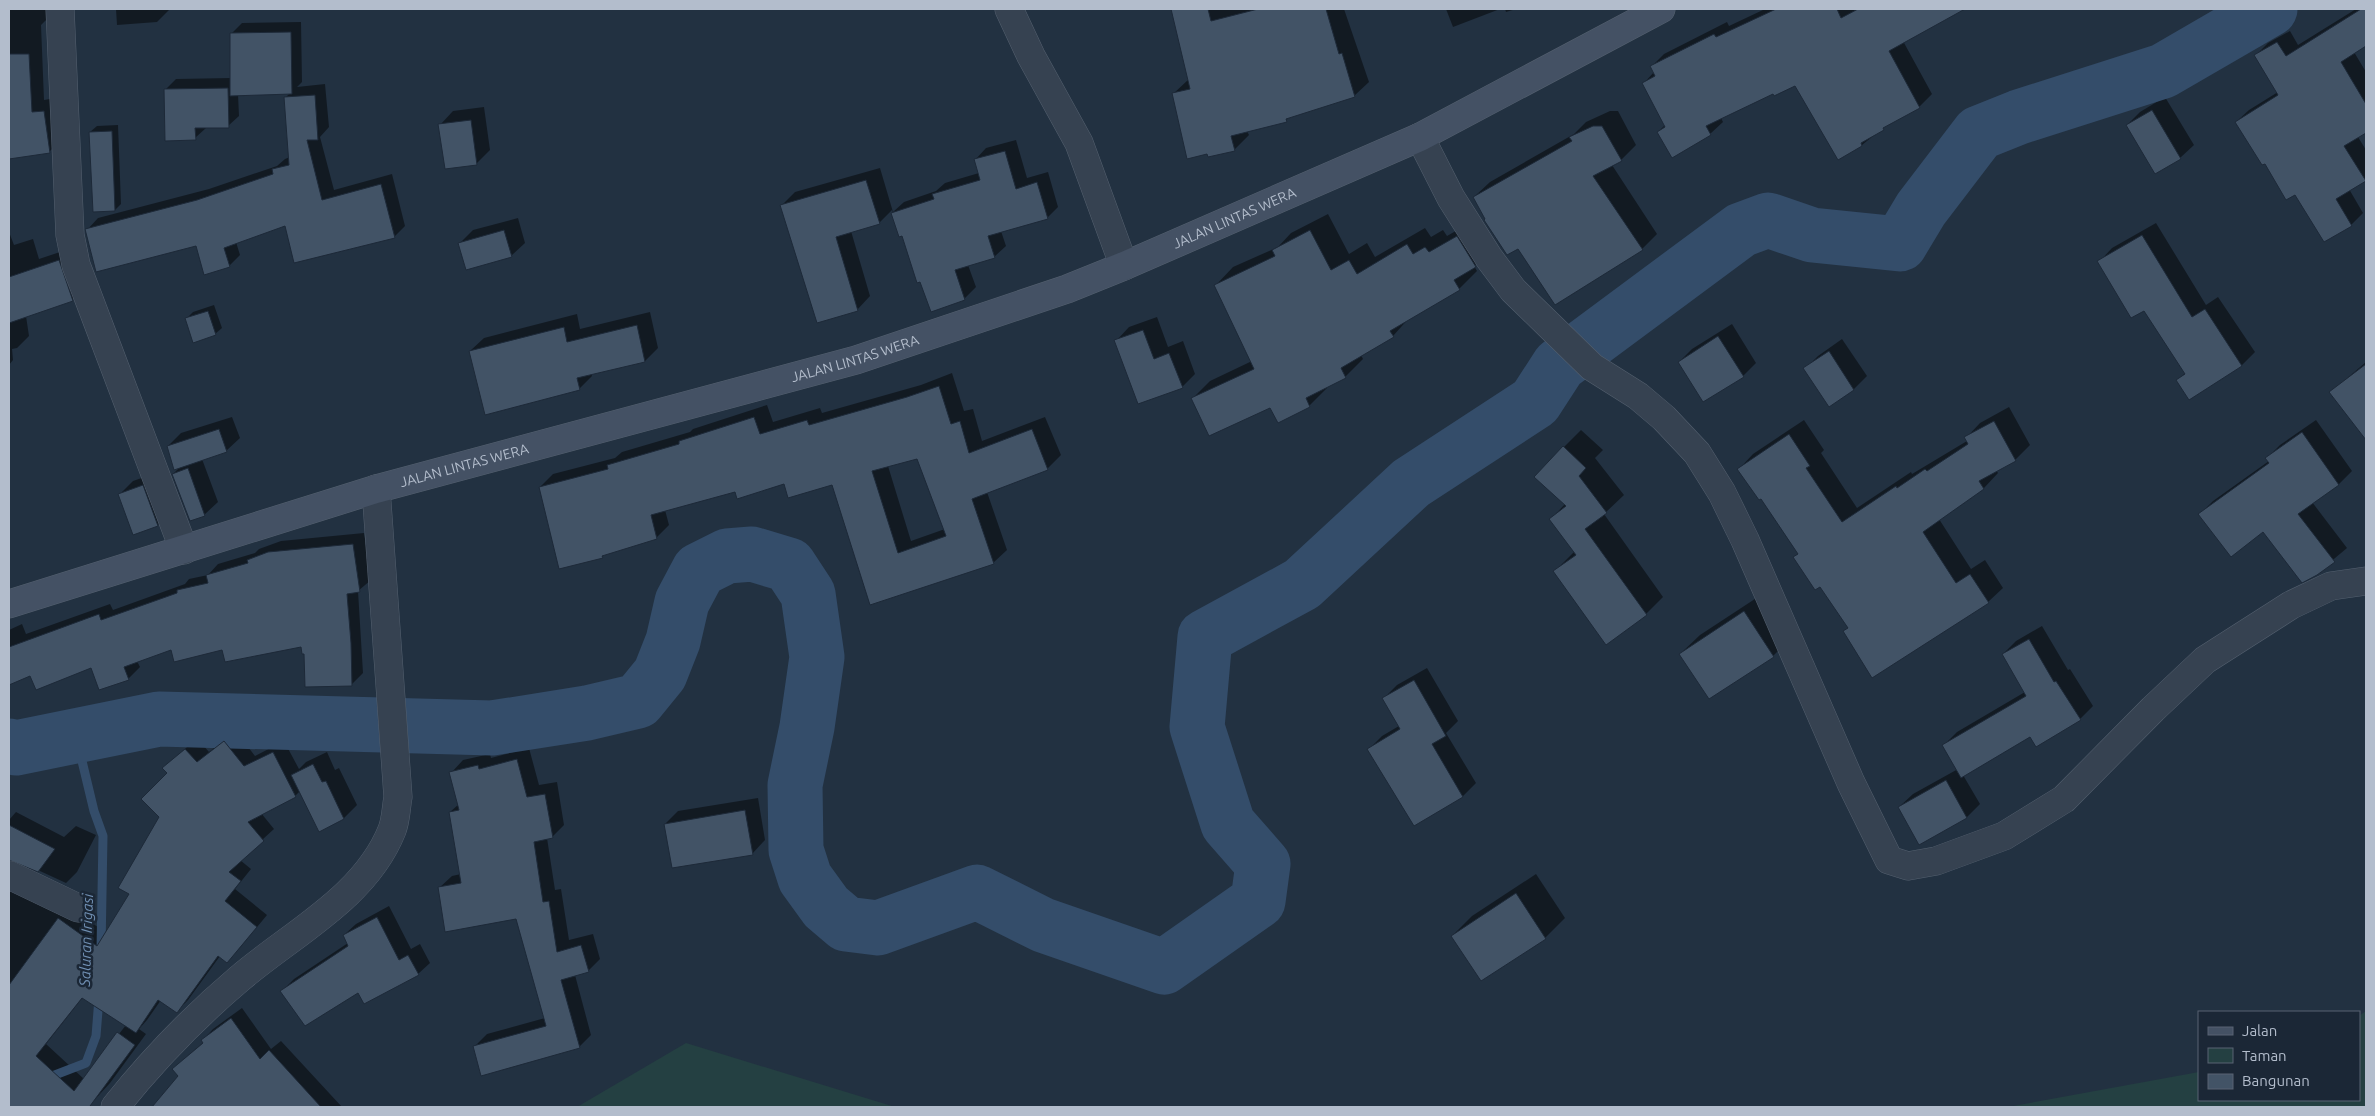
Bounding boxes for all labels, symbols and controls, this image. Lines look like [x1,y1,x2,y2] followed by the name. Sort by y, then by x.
[1170,184,1298,252] street label: JALAN LINTAS WERA
[789,331,921,385] street label: JALAN LINTAS WERA
[398,440,530,490] street label: JALAN LINTAS WERA
[76,892,96,988] water label: Saluran Irigasi
[2198,1011,2360,1101] legend
[2242,1022,2277,1039] text: Jalan
[2242,1047,2287,1064] text: Taman
[2242,1072,2310,1089] text: Bangunan

